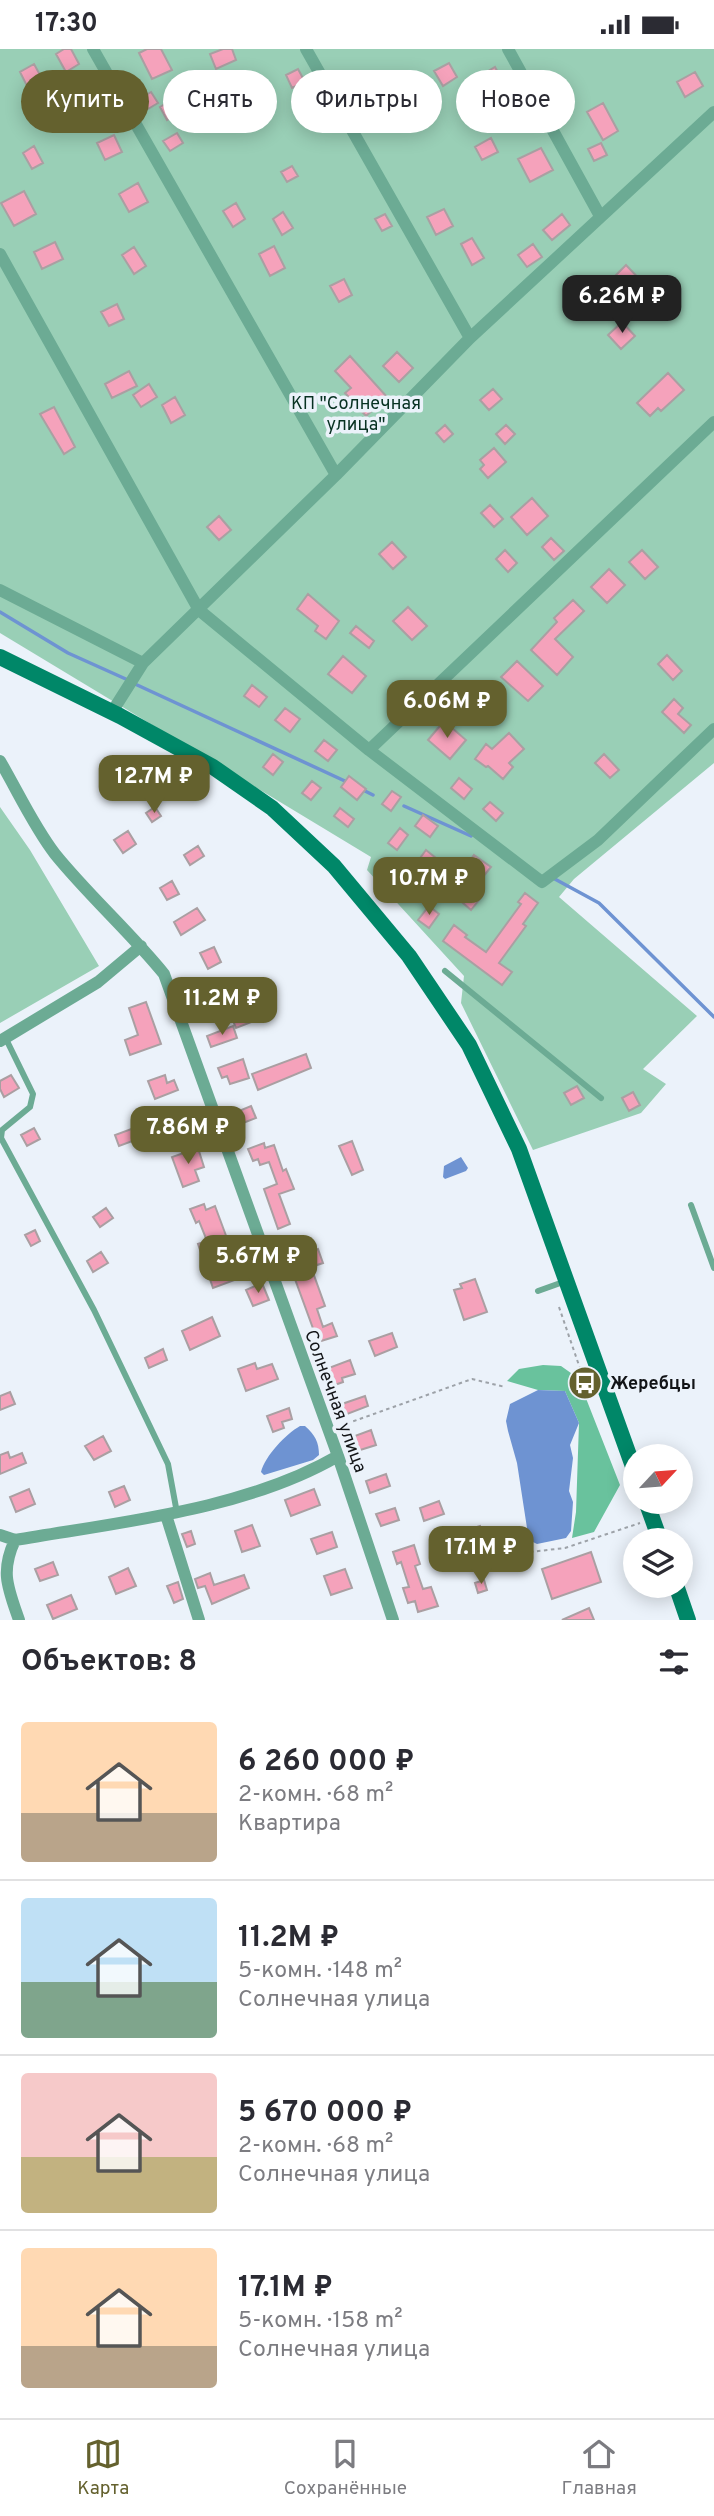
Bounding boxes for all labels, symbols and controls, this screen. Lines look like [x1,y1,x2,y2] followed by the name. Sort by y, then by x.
[35,8,98,41] text: 17:30
[21,70,149,133] chip: Купить
[163,70,277,133] chip: Снять
[291,70,442,133] chip: Фильтры
[456,70,575,133] chip: Новое
[557,275,687,335] pin: 6.26M ₽
[578,283,666,312] text: 6.26M ₽
[291,393,421,437] park label: КП "Солнечная улица"
[382,681,512,740] pin: 6.06M ₽
[403,688,491,717] text: 6.06M ₽
[89,755,219,815] pin: 12.7M ₽
[115,763,193,792] text: 12.7M ₽
[364,857,494,917] pin: 10.7M ₽
[389,865,469,894] text: 10.7M ₽
[157,977,287,1037] pin: 11.2M ₽
[183,985,261,1014] text: 11.2M ₽
[123,1107,253,1166] pin: 7.86M ₽
[146,1114,230,1143] text: 7.86M ₽
[193,1235,323,1295] pin: 5.67M ₽
[215,1243,301,1272] text: 5.67M ₽
[298,1327,371,1476] street label: Солнечная улица
[566,1364,604,1402] bus stop icon: Жеребцы
[610,1373,696,1396] place label: Жеребцы
[623,1444,693,1514] north arrow
[623,1444,693,1598] map controls
[416,1527,546,1586] pin: 17.1M ₽
[623,1528,693,1598] button: layers
[445,1534,517,1563] text: 17.1M ₽
[655,1643,693,1681] icon: filters
[21,1644,197,1681] text: Объектов: 8
[238,1744,415,1781] text: 6 260 000 ₽
[77,1750,161,1834] icon: home
[238,1781,393,1810] text: 2-комн. · 68 m²
[238,1810,341,1839] text: Квартира
[238,1920,339,1957] text: 11.2M ₽
[77,1926,161,2010] icon: home
[238,1957,402,1986] text: 5-комн. · 148 m²
[238,1986,430,2015] text: Солнечная улица
[238,2095,412,2132] text: 5 670 000 ₽
[77,2101,161,2185] icon: home
[238,2132,393,2161] text: 2-комн. · 68 m²
[238,2161,430,2190] text: Солнечная улица
[238,2270,333,2307] text: 17.1M ₽
[77,2276,161,2360] icon: home
[238,2307,403,2336] text: 5-комн. · 158 m²
[238,2336,430,2365] text: Солнечная улица
[77,2435,129,2501] tab: Карта
[284,2435,407,2501] tab: Сохранённые
[561,2435,637,2501] tab: Главная

